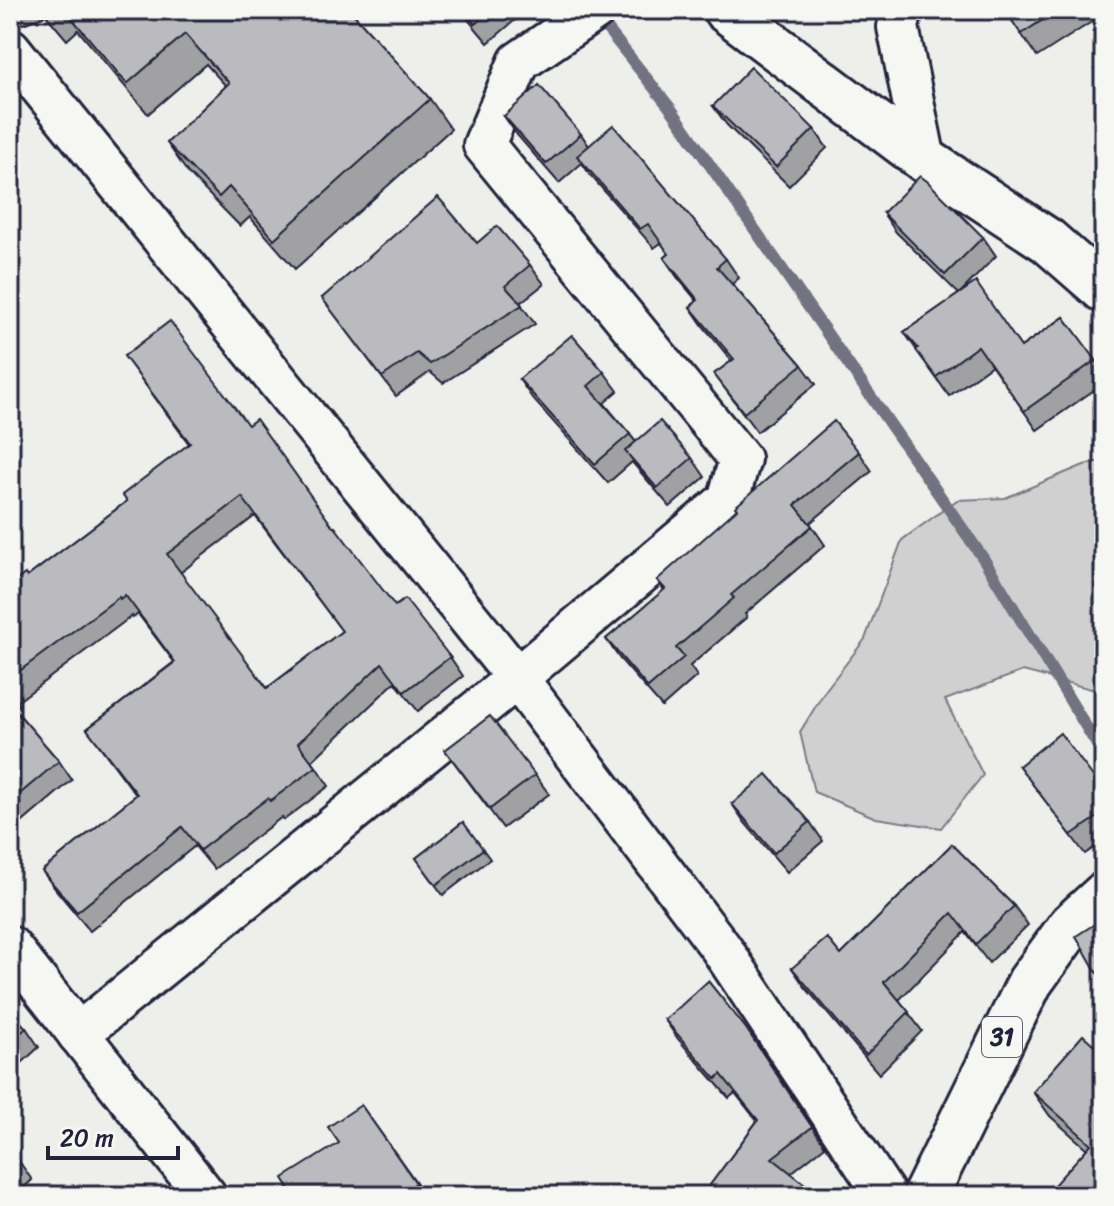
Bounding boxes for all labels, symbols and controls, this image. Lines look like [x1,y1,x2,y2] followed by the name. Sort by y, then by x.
[982,1017,1022,1057] road number: 31
[48,1110,178,1160] scale bar
[60,1117,114,1159] text: 20 m

